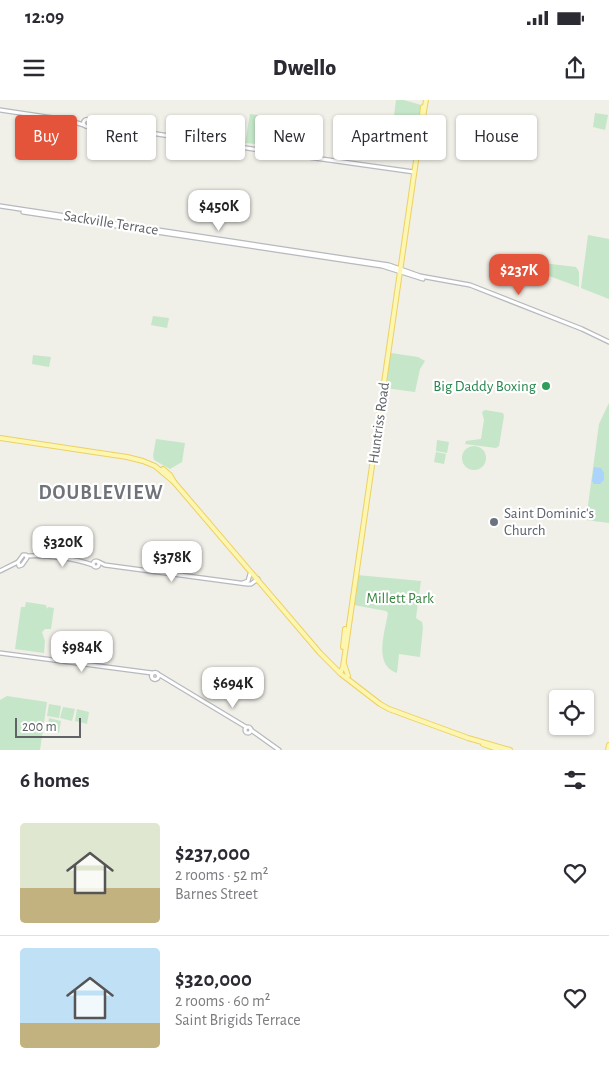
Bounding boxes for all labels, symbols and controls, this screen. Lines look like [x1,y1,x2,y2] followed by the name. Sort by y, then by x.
[25,8,64,27] text: 12:09
[20,54,48,82] icon: menu
[561,54,589,82] icon: share
[273,57,336,79] text: Dwello
[15,115,77,160] chip: Buy
[87,115,156,160] chip: Rent
[166,115,245,160] chip: Filters
[255,115,323,160] chip: New
[333,115,446,160] chip: Apartment
[456,115,537,160] chip: House
[184,190,254,232] pin: $450K
[199,198,239,214] text: $450K
[63,208,159,238] street label: Sackville Terrace
[484,254,554,296] pin: $237K
[500,262,538,278] text: $237K
[433,379,537,394] place label: Big Daddy Boxing
[540,380,552,392] marker: Big Daddy Boxing
[366,381,392,465] street label: Huntriss Road
[39,483,163,503] district label: DOUBLEVIEW
[504,506,594,538] place label: Saint Dominic's Church
[488,516,500,528] marker: Saint Dominic's Church
[28,526,98,568] pin: $320K
[43,534,83,550] text: $320K
[137,540,207,583] pin: $378K
[153,549,191,565] text: $378K
[366,591,434,606] park label: Millett Park
[47,630,117,673] pin: $984K
[62,639,102,655] text: $984K
[198,666,268,709] pin: $694K
[213,675,253,691] text: $694K
[549,690,594,735] map controls
[549,690,594,735] button: locate
[15,715,81,738] scale bar
[22,720,57,734] text: 200 m
[561,766,589,794] icon: filters
[20,770,90,791] text: 6 homes
[60,843,120,903] icon: home
[175,843,250,864] text: $237,000
[561,859,589,887] icon: heart
[175,867,268,883] text: 2 rooms · 52 m²
[175,886,258,902] text: Barnes Street
[60,968,120,1028] icon: home
[175,969,252,990] text: $320,000
[561,984,589,1012] icon: heart
[175,993,270,1009] text: 2 rooms · 60 m²
[175,1012,301,1028] text: Saint Brigids Terrace

